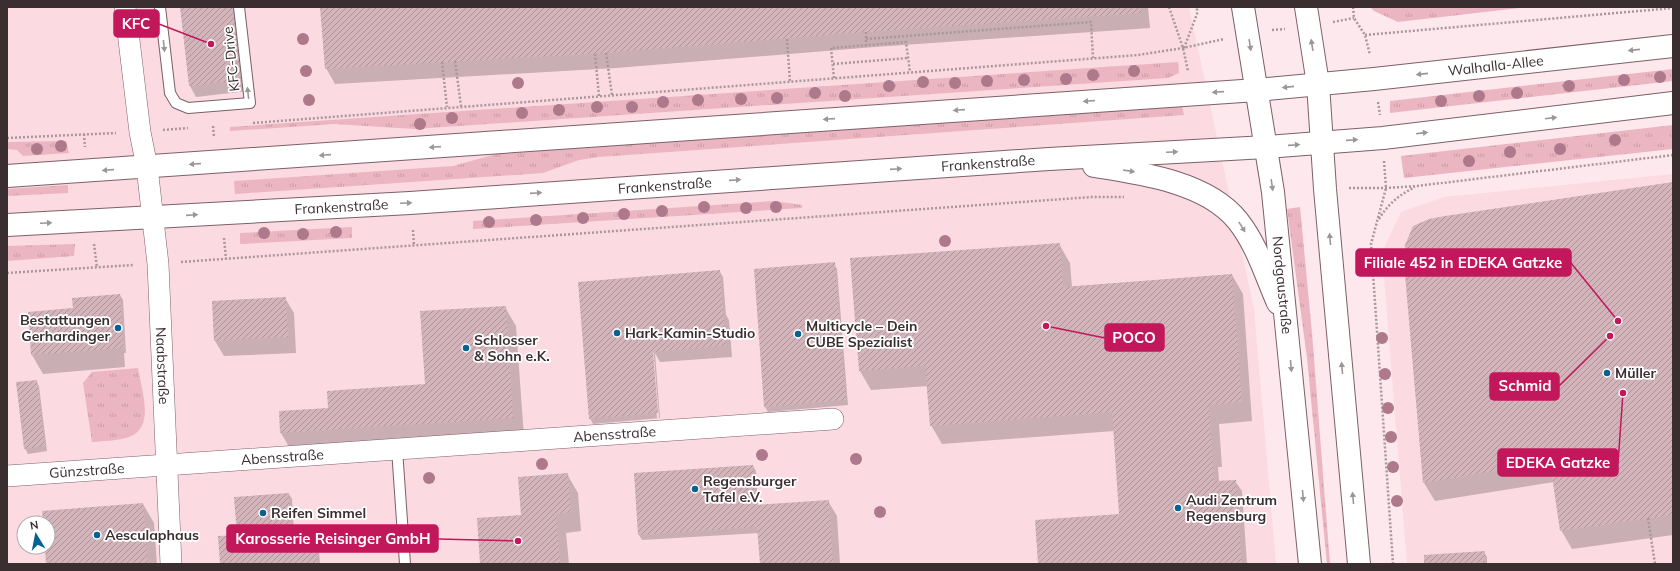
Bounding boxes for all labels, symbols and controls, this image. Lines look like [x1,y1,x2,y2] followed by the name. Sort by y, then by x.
[114,10,159,37] callout: KFC
[122,14,150,33] text: KFC
[219,25,243,93] street label: KFC-Drive
[1247,39,1253,51] one-way arrow
[1309,39,1315,51] one-way arrow
[161,40,168,52] one-way arrow
[1628,47,1640,53] one-way arrow
[1447,51,1545,80] street label: Walhalla-Allee
[1416,70,1428,77] one-way arrow
[1281,83,1294,90] one-way arrow
[245,87,252,99] one-way arrow
[1212,89,1224,96] one-way arrow
[1082,98,1095,105] one-way arrow
[953,107,965,114] one-way arrow
[1545,115,1557,121] one-way arrow
[823,116,835,123] one-way arrow
[1416,130,1428,136] one-way arrow
[1346,137,1358,144] one-way arrow
[1288,141,1300,148] one-way arrow
[429,144,441,151] one-way arrow
[1166,148,1178,155] one-way arrow
[319,151,331,158] one-way arrow
[941,151,1036,175] street label: Frankenstraße
[189,161,201,168] one-way arrow
[102,166,114,173] one-way arrow
[890,166,902,173] one-way arrow
[1123,168,1135,174] one-way arrow
[617,173,712,198] street label: Frankenstraße
[729,176,741,183] one-way arrow
[1269,179,1275,191] one-way arrow
[530,190,542,197] one-way arrow
[294,195,389,218] street label: Frankenstraße
[400,200,413,206] one-way arrow
[186,212,198,219] one-way arrow
[40,220,52,227] one-way arrow
[1239,221,1246,233] one-way arrow
[1326,233,1333,245] one-way arrow
[1268,235,1296,335] street label: Nordgaustraße
[1356,249,1571,276] callout: Filiale 452 in EDEKA Gatzke
[1364,253,1562,272] text: Filiale 452 in EDEKA Gatzke
[20,311,110,345] place label: Bestattungen Gerhardinger
[806,317,917,351] place label: Multicycle – Dein CUBE Spezialist
[113,323,123,333] marker: Bestattungen Gerhardinger
[625,324,755,342] place label: Hark-Kamin-Studio
[1105,324,1164,351] callout: POCO
[152,327,173,405] street label: Naabstraße
[612,328,622,338] marker: Hark-Kamin-Studio
[1112,328,1156,347] text: POCO
[793,329,803,339] marker: Multicycle – Dein CUBE Spezialist
[474,331,550,365] place label: Schlosser & Sohn e.K.
[461,343,471,353] marker: Schlosser & Sohn e.K.
[1288,360,1295,372] one-way arrow
[1338,362,1345,374] one-way arrow
[1615,364,1657,382] place label: Müller
[1602,368,1612,378] marker: Müller
[1490,373,1559,400] callout: Schmid
[1499,376,1551,395] text: Schmid
[572,422,657,446] street label: Abensstraße
[240,445,324,469] street label: Abensstraße
[1498,449,1618,476] callout: EDEKA Gatzke
[1506,453,1610,472] text: EDEKA Gatzke
[49,459,125,482] street label: Günzstraße
[703,472,797,506] place label: Regensburger Tafel e.V.
[690,484,700,494] marker: Regensburger Tafel e.V.
[1300,489,1307,502] one-way arrow
[1186,491,1277,525] place label: Audi Zentrum Regensburg
[1350,492,1357,504] one-way arrow
[1173,503,1183,513] marker: Audi Zentrum Regensburg
[271,504,366,522] place label: Reifen Simmel
[258,508,268,518] marker: Reifen Simmel
[16,515,56,555] north arrow
[29,518,40,533] text: N
[227,525,438,552] callout: Karosserie Reisinger GmbH
[105,526,199,544] place label: Aesculaphaus
[235,529,431,548] text: Karosserie Reisinger GmbH
[92,530,102,540] marker: Aesculaphaus

